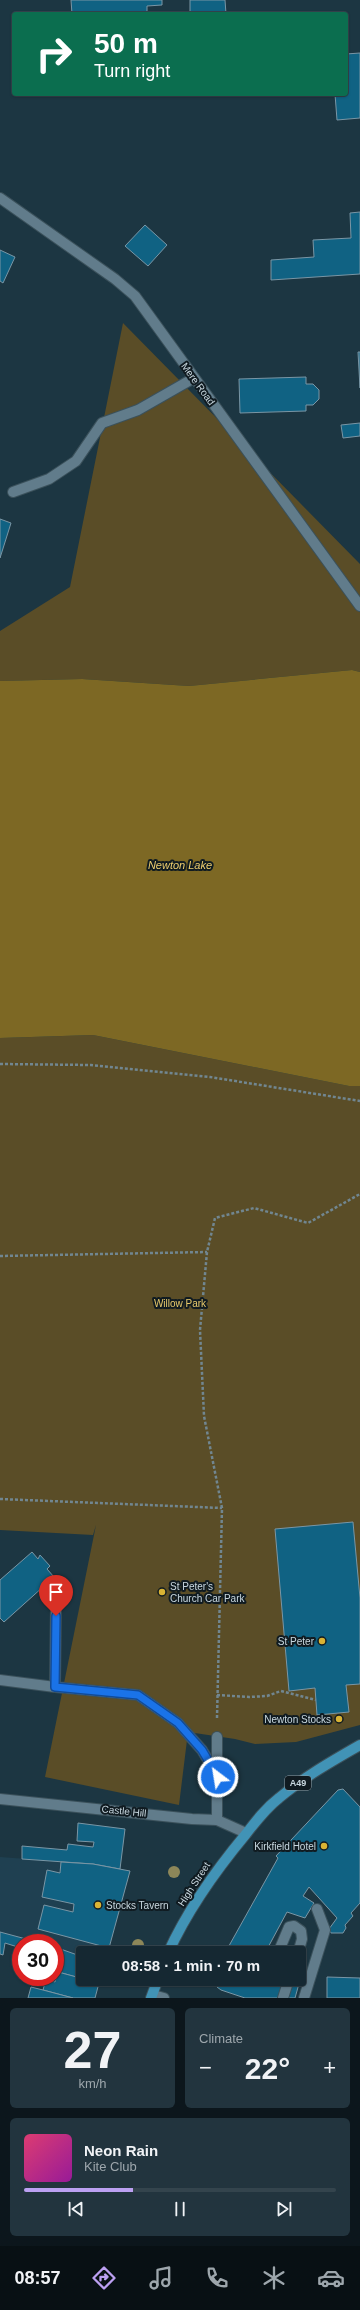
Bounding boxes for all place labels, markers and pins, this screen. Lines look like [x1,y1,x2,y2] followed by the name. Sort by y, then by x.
[39,1575,73,1616] pin
[170,1581,245,1604] place label: St Peter's Church Car Park
[157,1587,167,1597] marker: St Peter's Church Car Park
[278,1636,315,1647] place label: St Peter
[317,1636,327,1646] marker: St Peter
[264,1714,331,1725] place label: Newton Stocks
[334,1714,344,1724] marker: Newton Stocks
[254,1841,316,1852] place label: Kirkfield Hotel
[319,1841,329,1851] marker: Kirkfield Hotel
[93,1900,103,1910] marker: Stocks Tavern
[106,1900,169,1911] place label: Stocks Tavern

